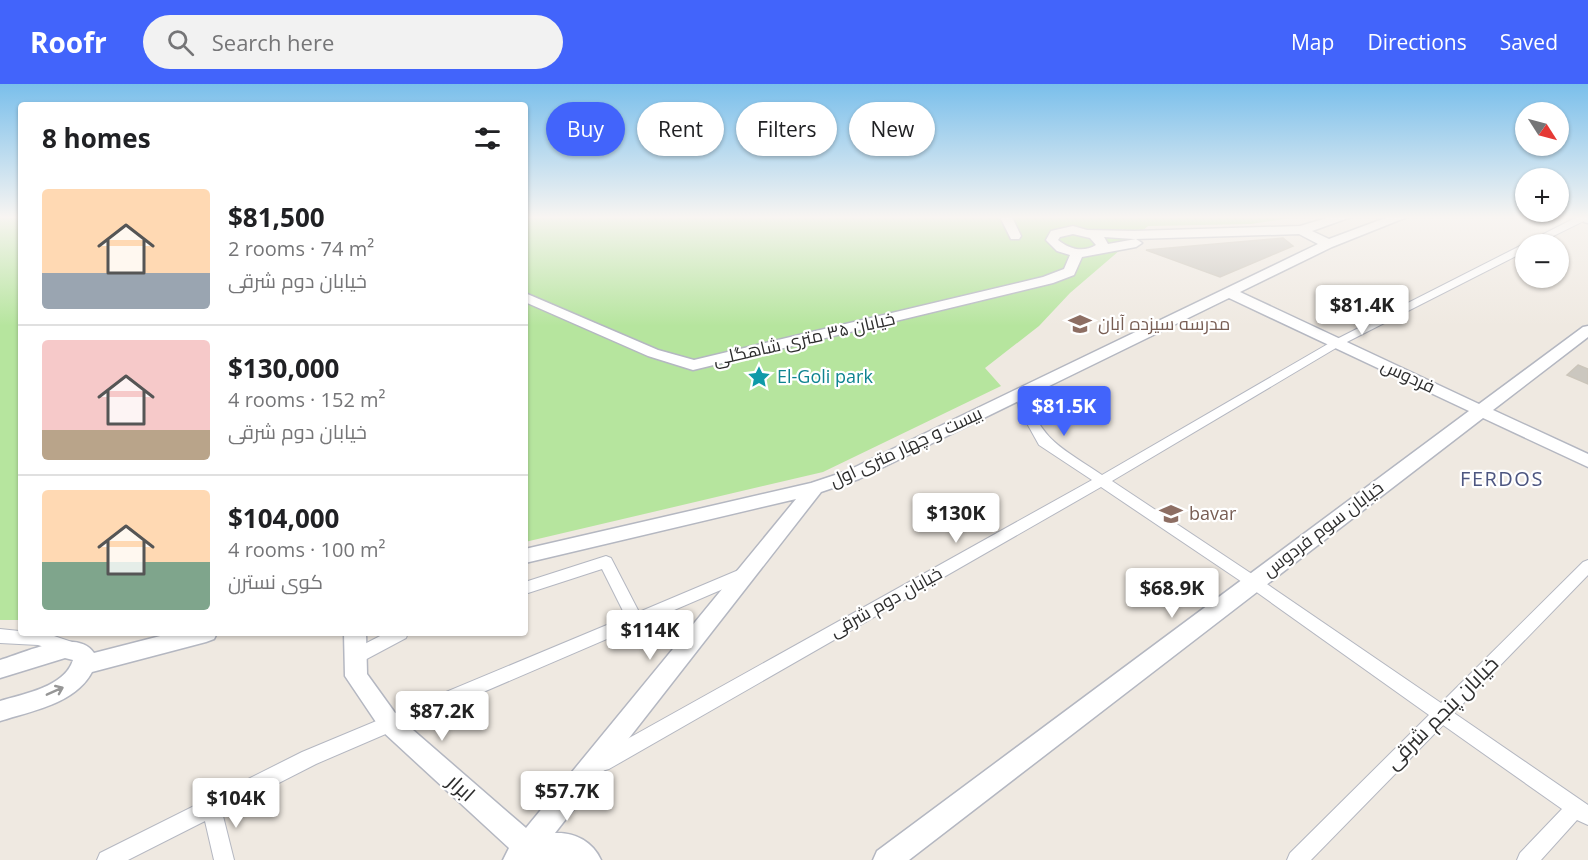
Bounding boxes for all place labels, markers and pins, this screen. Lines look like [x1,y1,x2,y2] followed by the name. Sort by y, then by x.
[1313,285,1411,336] pin: $81.4K
[1067,311,1093,337] school or university icon: مدرسه سیزده آبان
[1098,311,1230,335] place label: مدرسه سیزده آبان
[746,364,772,390] place icon: El-Goli park
[777,364,873,388] place label: El-Goli park
[1015,386,1113,437] pin: $81.5K
[914,493,998,544] pin: $130K
[1158,501,1184,527] school or university icon: bavar
[1189,501,1237,525] place label: bavar
[1123,568,1221,619] pin: $68.9K
[608,610,692,661] pin: $114K
[393,691,491,742] pin: $87.2K
[518,771,616,822] pin: $57.7K
[194,778,278,829] pin: $104K

